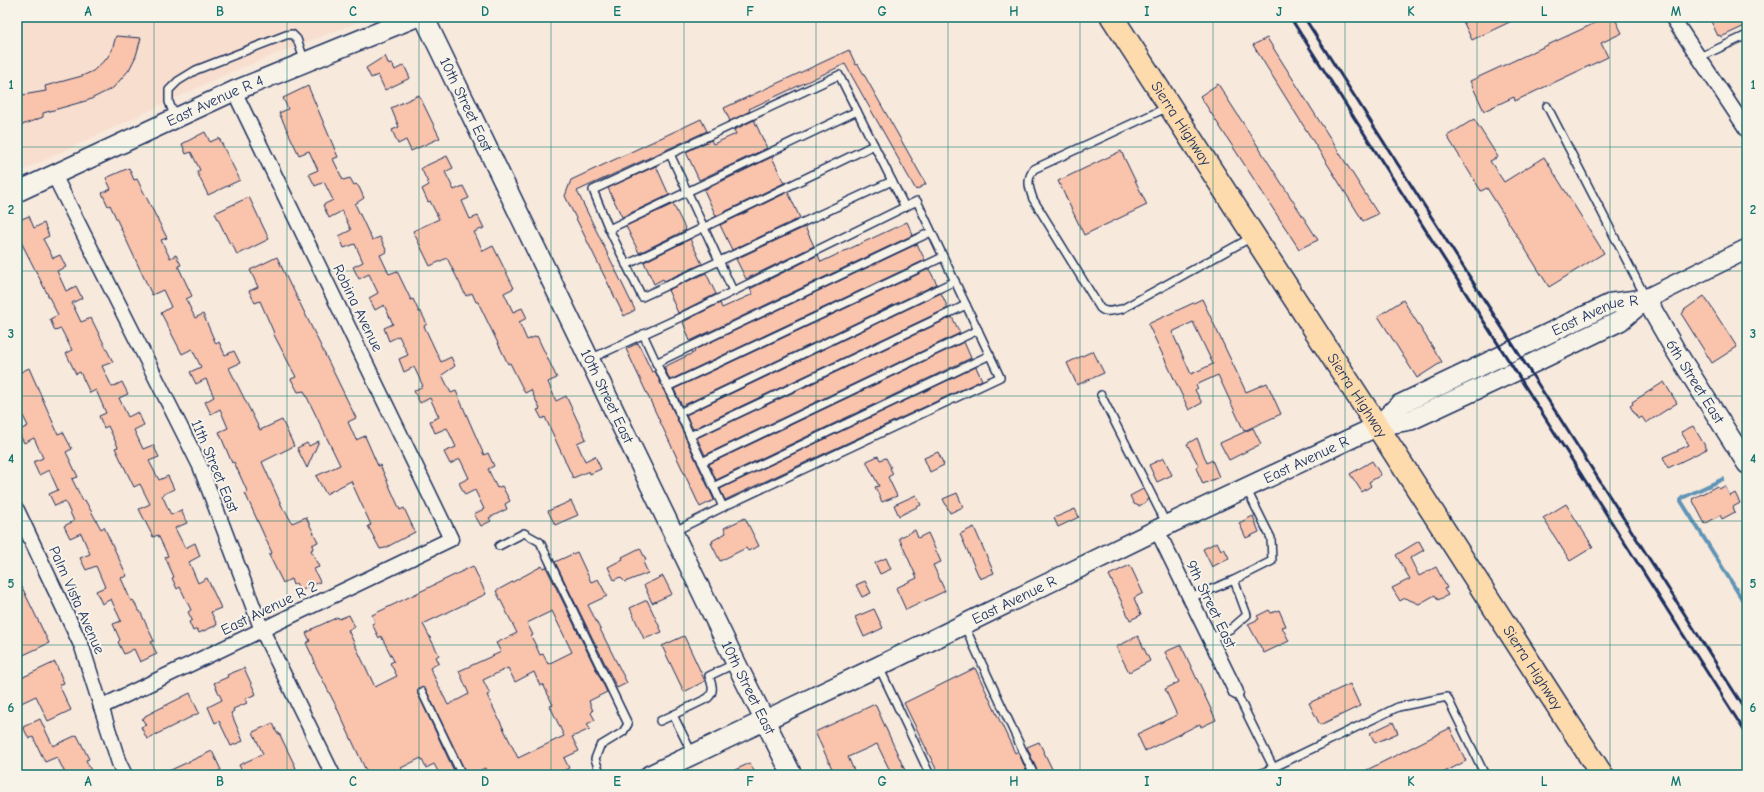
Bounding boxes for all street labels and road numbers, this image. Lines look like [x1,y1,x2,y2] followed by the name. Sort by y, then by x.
[436,54,497,155] street label: 10th Street East
[164,71,266,130] street label: East Avenue R 4
[1147,78,1215,169] street label: Sierra Highway
[329,261,387,355] street label: Robina Avenue
[1549,291,1639,340] street label: East Avenue R
[1662,336,1728,427] street label: 6th Street East
[577,346,638,447] street label: 10th Street East
[1323,350,1391,441] street label: Sierra Highway
[187,417,243,516] street label: 11th Street East
[1261,432,1352,487] street label: East Avenue R
[45,543,109,657] street label: Palm Vista Avenue
[1182,557,1240,651] street label: 9th Street East
[969,572,1059,628] street label: East Avenue R
[218,577,320,639] street label: East Avenue R 2
[1499,622,1567,714] street label: Sierra Highway
[718,638,780,738] street label: 10th Street East

